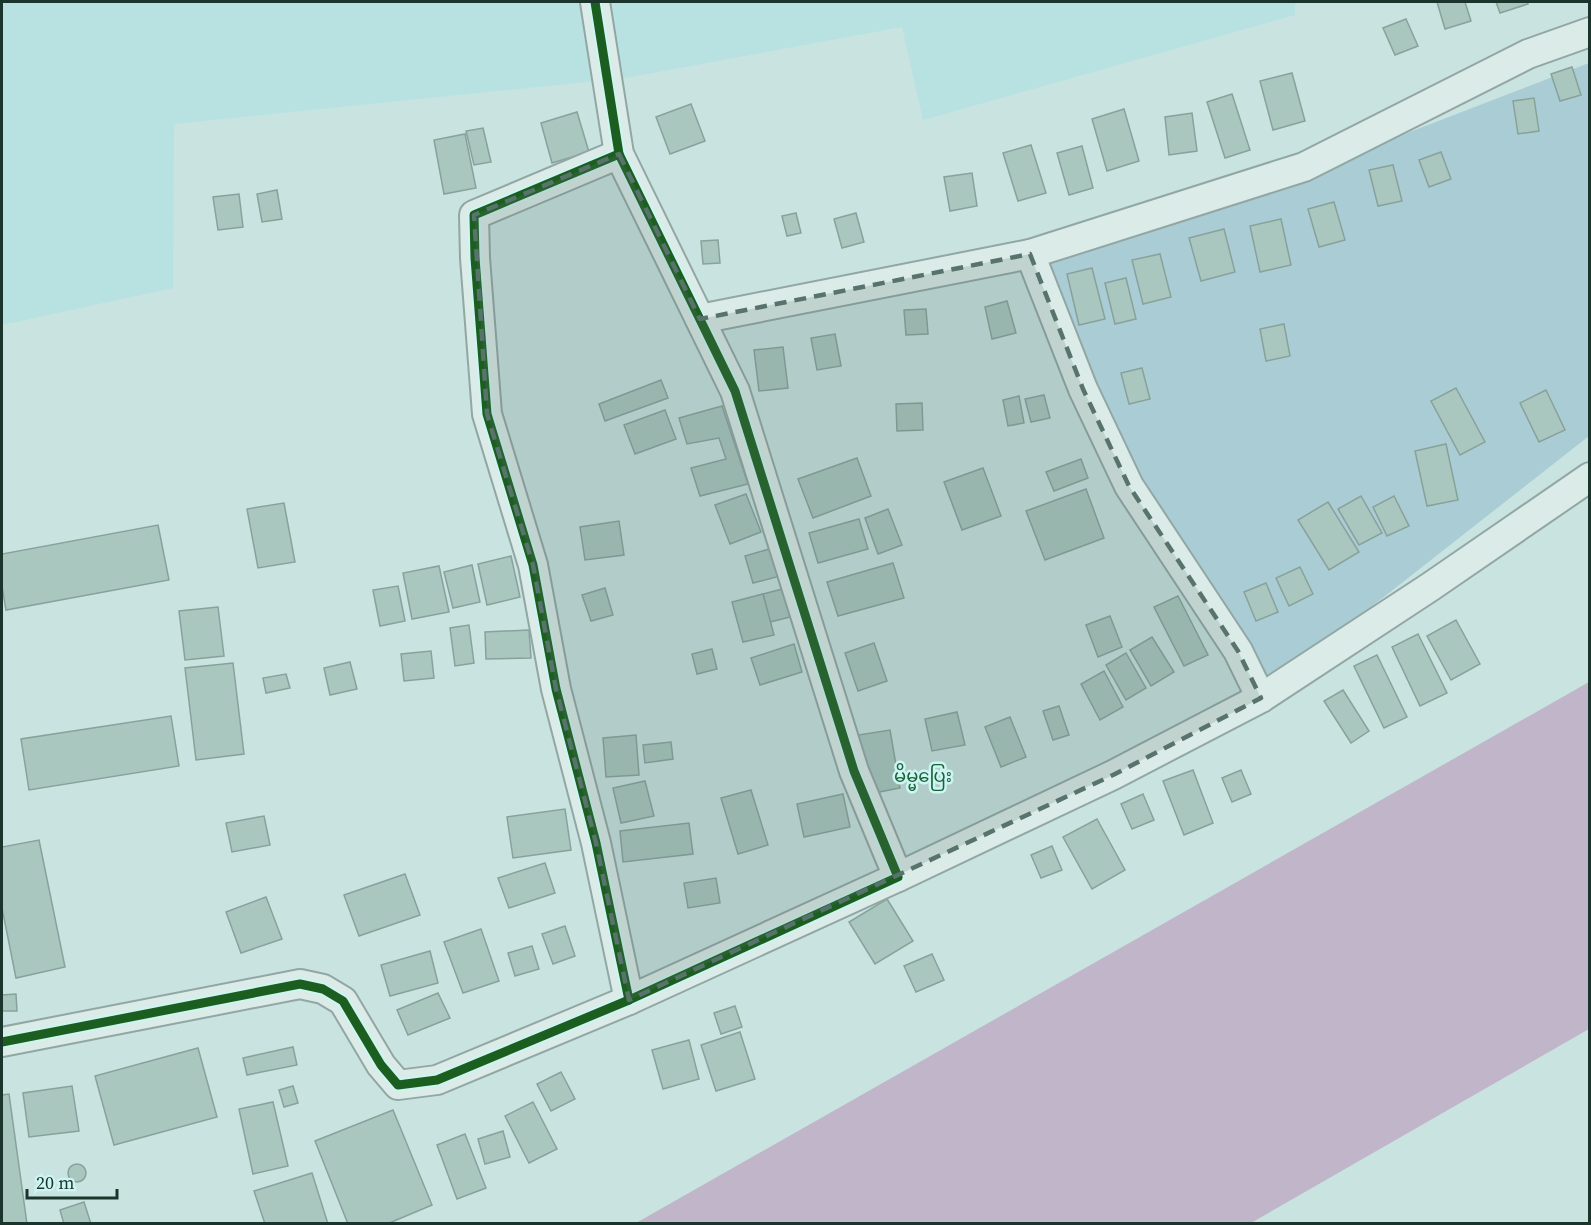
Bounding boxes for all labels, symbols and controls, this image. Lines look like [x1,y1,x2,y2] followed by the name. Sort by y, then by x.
[894,762,952,791] district label: မိမ္မပြေး
[27,1162,117,1200] scale bar
[36,1170,74,1195] text: 20 m

